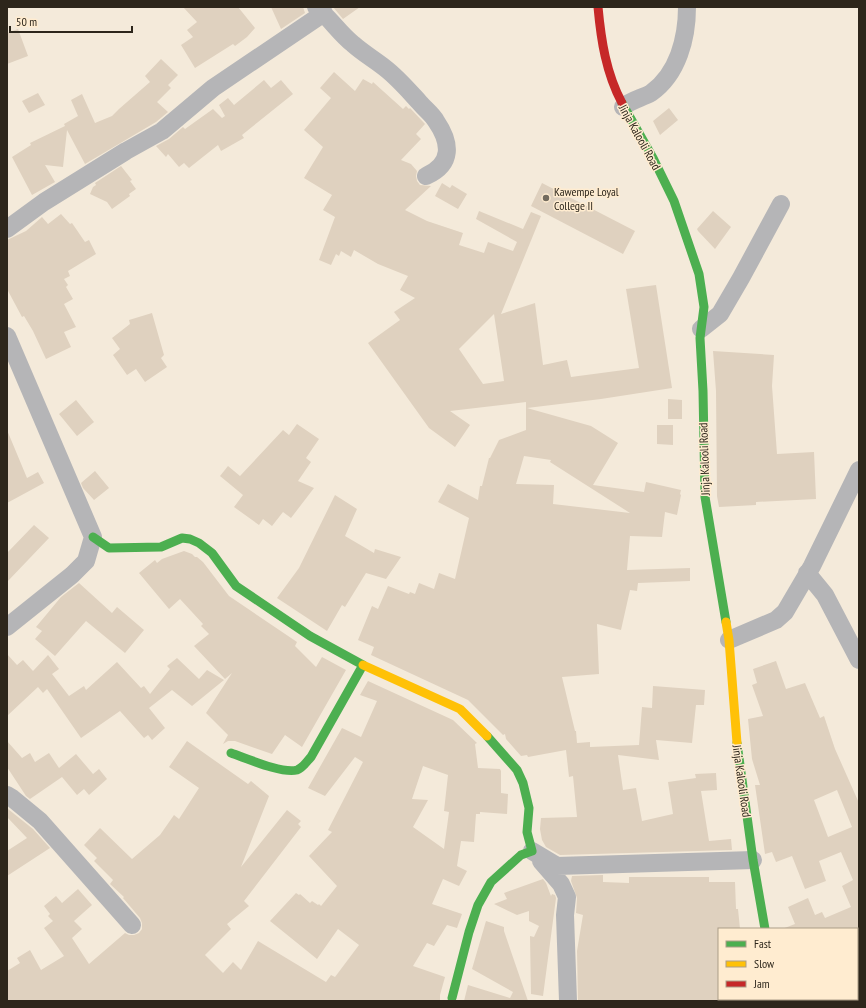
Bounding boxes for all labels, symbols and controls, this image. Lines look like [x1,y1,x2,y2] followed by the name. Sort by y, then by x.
[10,8,132,34] scale bar
[16,14,37,29] text: 50 m
[615,101,664,172] street label: Jinja Kalooli Road
[554,184,619,213] place label: Kawempe Loyal College II
[541,193,551,203] marker: Kawempe Loyal College II
[695,422,713,497] street label: Jinja Kalooli Road
[729,743,754,818] street label: Jinja Kalooli Road
[718,928,858,1000] legend
[754,936,772,951] text: Fast
[754,956,775,971] text: Slow
[753,976,770,991] text: Jam

